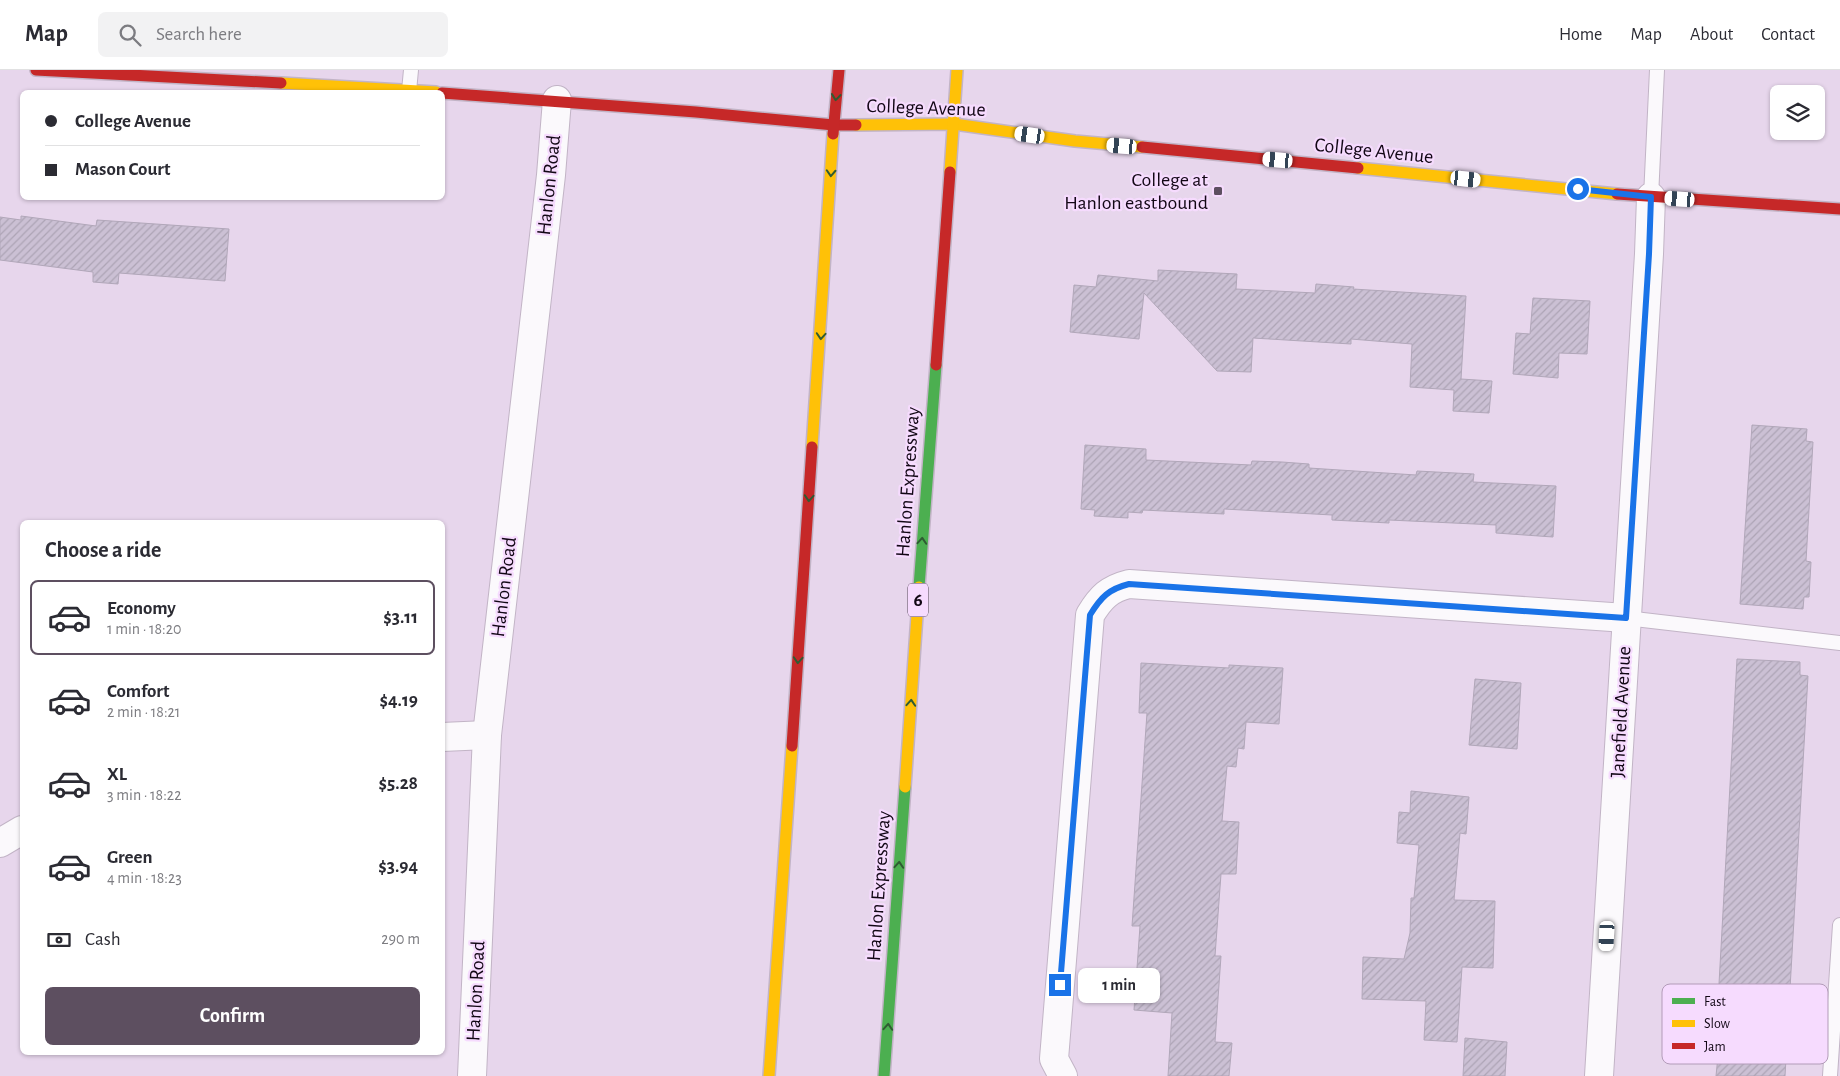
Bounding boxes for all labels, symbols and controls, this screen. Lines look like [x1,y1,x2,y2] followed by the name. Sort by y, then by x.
[98,12,448,57] search box
[116,21,144,49] icon: search
[25,22,68,46] text: Map
[156,25,242,44] text: Search here
[1559,26,1602,44] text: Home
[1630,26,1662,44] text: Map
[1690,26,1733,44] text: About
[1761,26,1815,44] text: Contact
[1770,85,1825,140] map controls
[1770,85,1825,140] button: layers
[831,94,842,102] one-way arrow
[866,96,986,120] street label: College Avenue
[75,112,191,131] text: College Avenue
[1014,125,1045,145] car
[534,134,564,236] street label: Hanlon Road
[1314,135,1434,167] street label: College Avenue
[1106,137,1137,155] car
[1262,151,1293,169] car
[75,160,170,179] text: Mason Court
[826,170,837,178] one-way arrow
[1064,170,1209,213] place label: College at Hanlon eastbound
[1450,170,1481,188] car
[1567,178,1589,200] route start
[1212,185,1224,197] marker: College at Hanlon eastbound
[1664,190,1695,208] car
[815,332,826,340] one-way arrow
[893,406,923,558] street label: Hanlon Expressway
[804,494,815,502] one-way arrow
[488,536,520,638] street label: Hanlon Road
[917,537,928,545] one-way arrow
[45,539,161,561] text: Choose a ride
[908,584,928,616] road number: 6
[47,595,92,640] icon: car
[107,599,176,618] text: Economy
[383,608,418,627] text: $3.11
[107,621,182,637] text: 1 min · 18:20
[1608,646,1634,778] street label: Janefield Avenue
[792,656,803,664] one-way arrow
[47,678,92,723] icon: car
[107,682,169,701] text: Comfort
[380,691,418,710] text: $4.19
[905,699,916,707] one-way arrow
[107,704,180,720] text: 2 min · 18:21
[47,761,92,806] icon: car
[107,765,127,784] text: XL
[379,774,418,793] text: $5.28
[107,787,181,803] text: 3 min · 18:22
[864,810,894,962] street label: Hanlon Expressway
[47,844,92,889] icon: car
[107,848,153,867] text: Green
[378,857,418,876] text: $3.94
[894,861,905,869] one-way arrow
[107,870,182,886] text: 4 min · 18:23
[1598,921,1615,951] car
[45,926,73,954] icon: cash
[85,930,121,949] text: Cash
[381,931,420,947] text: 290 m
[463,940,489,1042] street label: Hanlon Road
[1078,968,1160,1002] callout: 1 min
[1049,974,1071,996] route end
[1102,977,1136,993] text: 1 min
[1662,984,1828,1064] legend
[45,987,420,1045] button: Confirm
[1704,995,1726,1009] text: Fast
[1704,1017,1731,1031] text: Slow
[882,1023,893,1031] one-way arrow
[1704,1040,1726,1054] text: Jam

